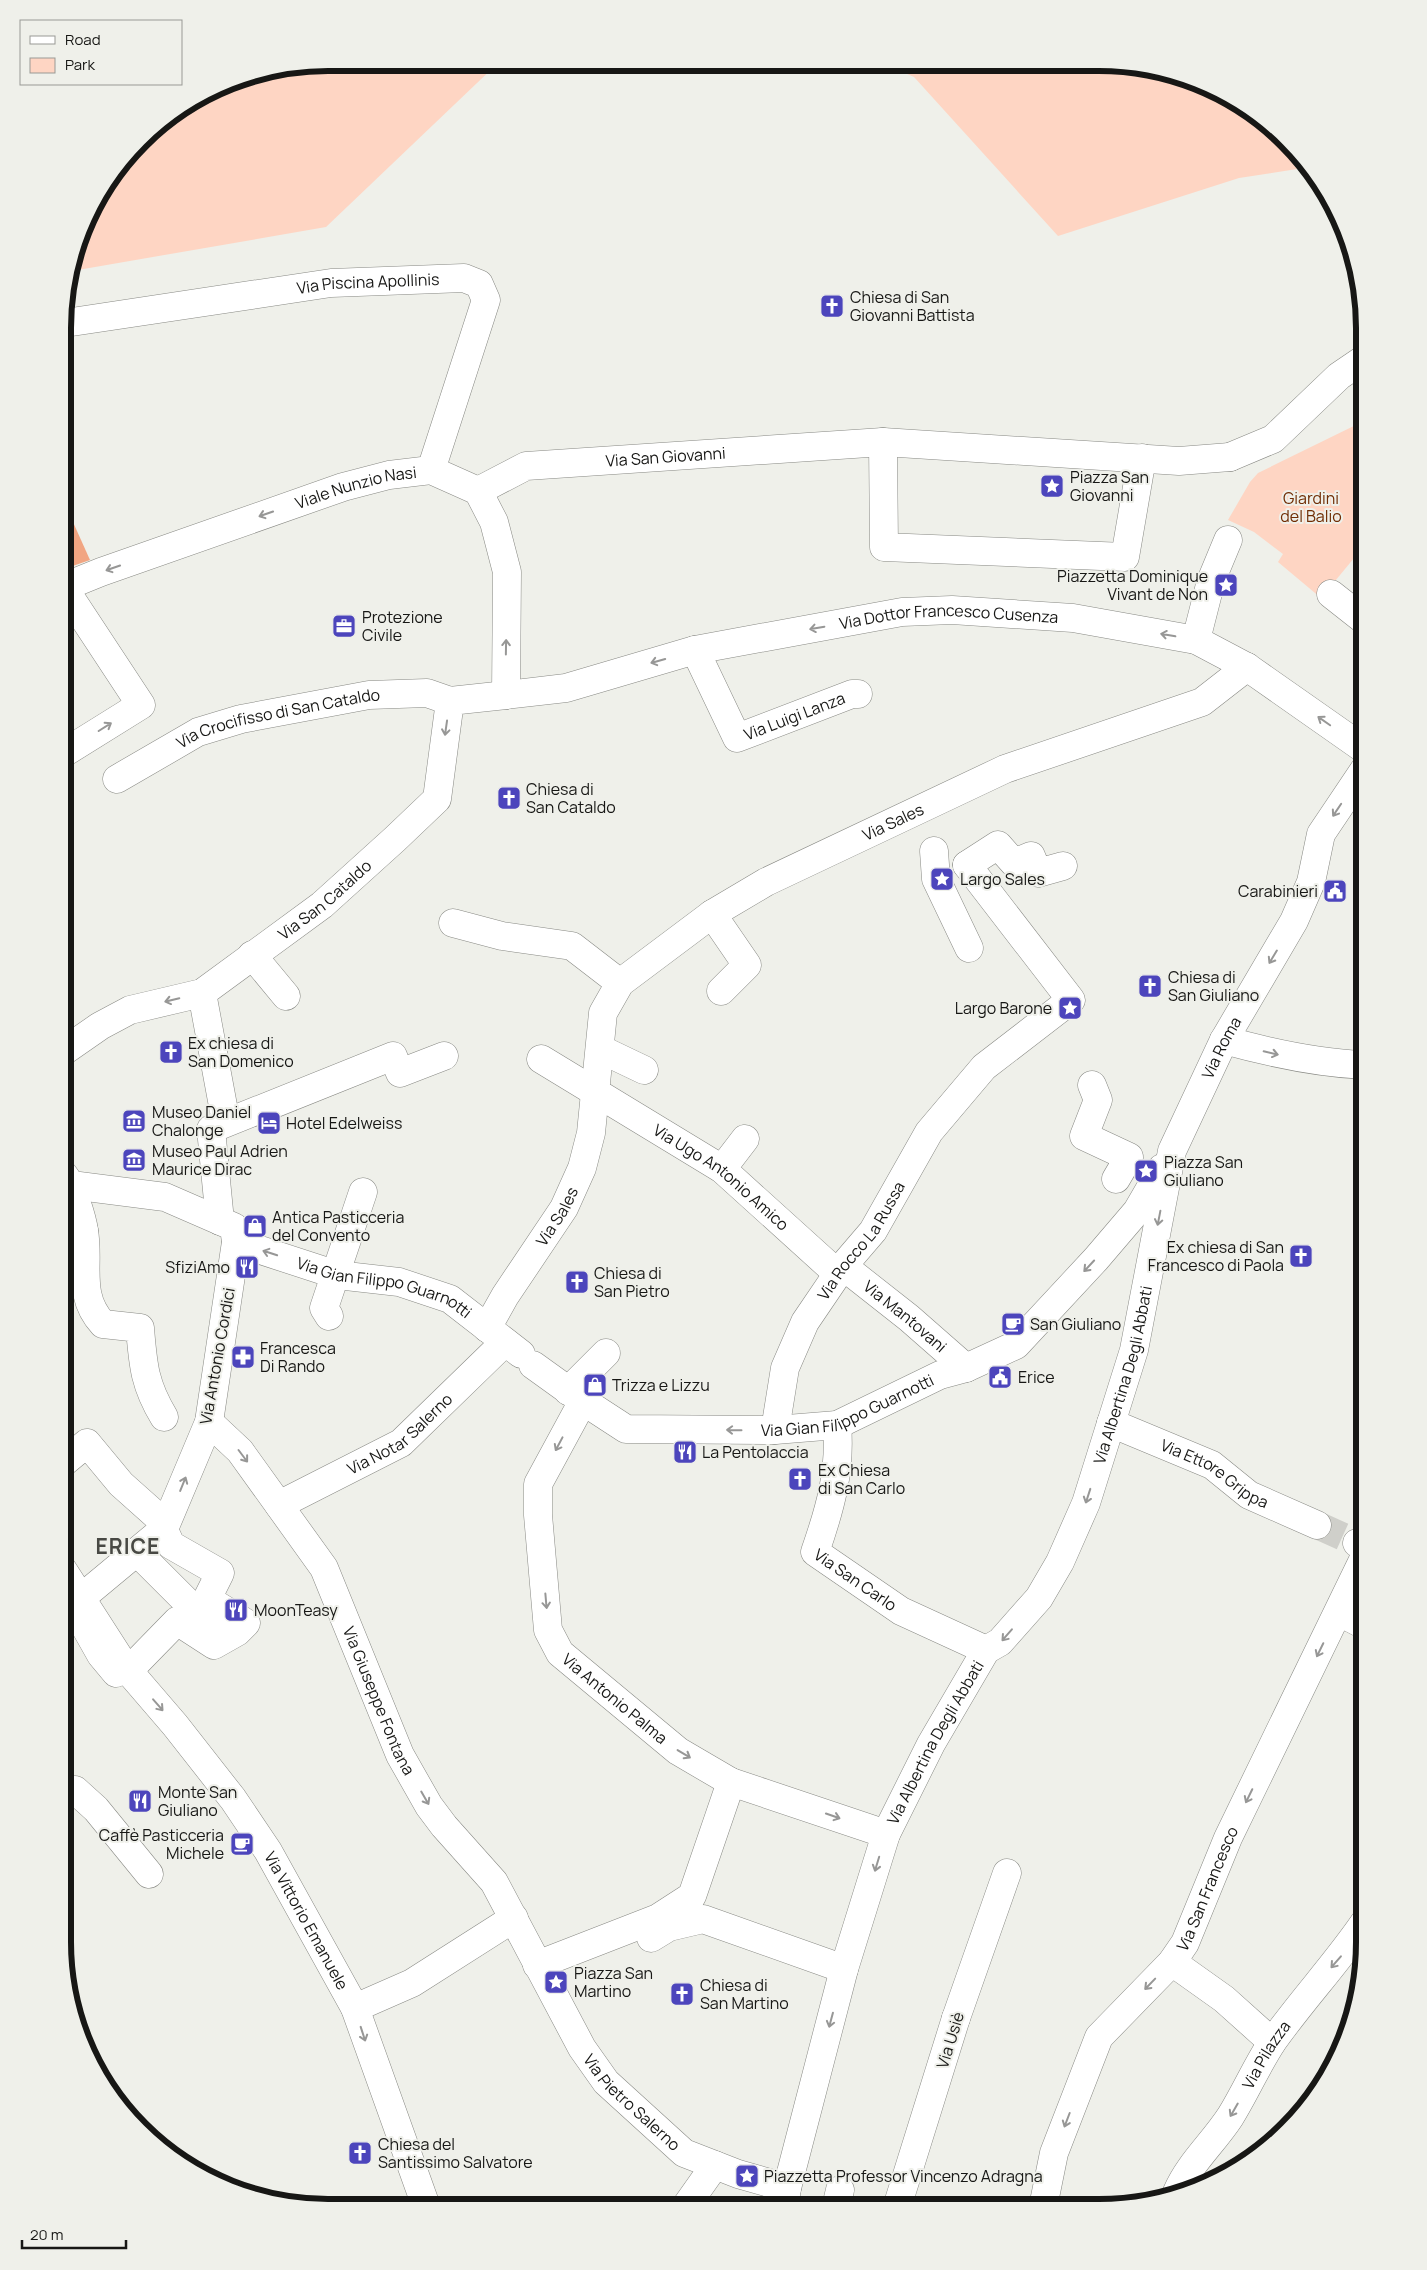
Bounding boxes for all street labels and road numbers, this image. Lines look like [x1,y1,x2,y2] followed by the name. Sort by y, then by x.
[295,268,440,299] street label: Via Piscina Apollinis
[605,442,726,472] street label: Via San Giovanni
[292,461,418,514] street label: Viale Nunzio Nasi
[837,599,1059,634] street label: Via Dottor Francesco Cusenza
[172,684,380,753] street label: Via Crocifisso di San Cataldo
[741,687,848,745] street label: Via Luigi Lanza
[859,798,927,846] street label: Via Sales
[273,855,376,945] street label: Via San Cataldo
[1196,1012,1246,1082] street label: Via Roma
[649,1119,794,1235] street label: Via Ugo Antonio Amico
[812,1177,910,1304] street label: Via Rocco La Russa
[531,1183,583,1250] street label: Via Sales
[294,1252,476,1323] street label: Via Gian Filippo Guarnotti
[859,1275,952,1357] street label: Via Mantovani
[1088,1284,1157,1467] street label: Via Albertina Degli Abbati
[194,1286,240,1426] street label: Via Antonio Cordici
[761,1369,937,1441] street label: Via Gian Filippo Guarnotti
[343,1388,457,1480] street label: Via Notar Salerno
[1157,1434,1272,1513] street label: Via Ettore Grippa
[810,1544,901,1616] street label: Via San Carlo
[338,1623,420,1779] street label: Via Giuseppe Fontana
[557,1648,672,1749] street label: Via Antonio Palma
[882,1656,989,1828] street label: Via Albertina Degli Abbati
[1172,1823,1243,1956] street label: Via San Francesco
[259,1848,354,1994] street label: Via Vittorio Emanuele
[931,2009,969,2071] street label: Via Usiè
[1237,2016,1295,2093] street label: Via Pilazza
[578,2049,685,2155] street label: Via Pietro Salerno

